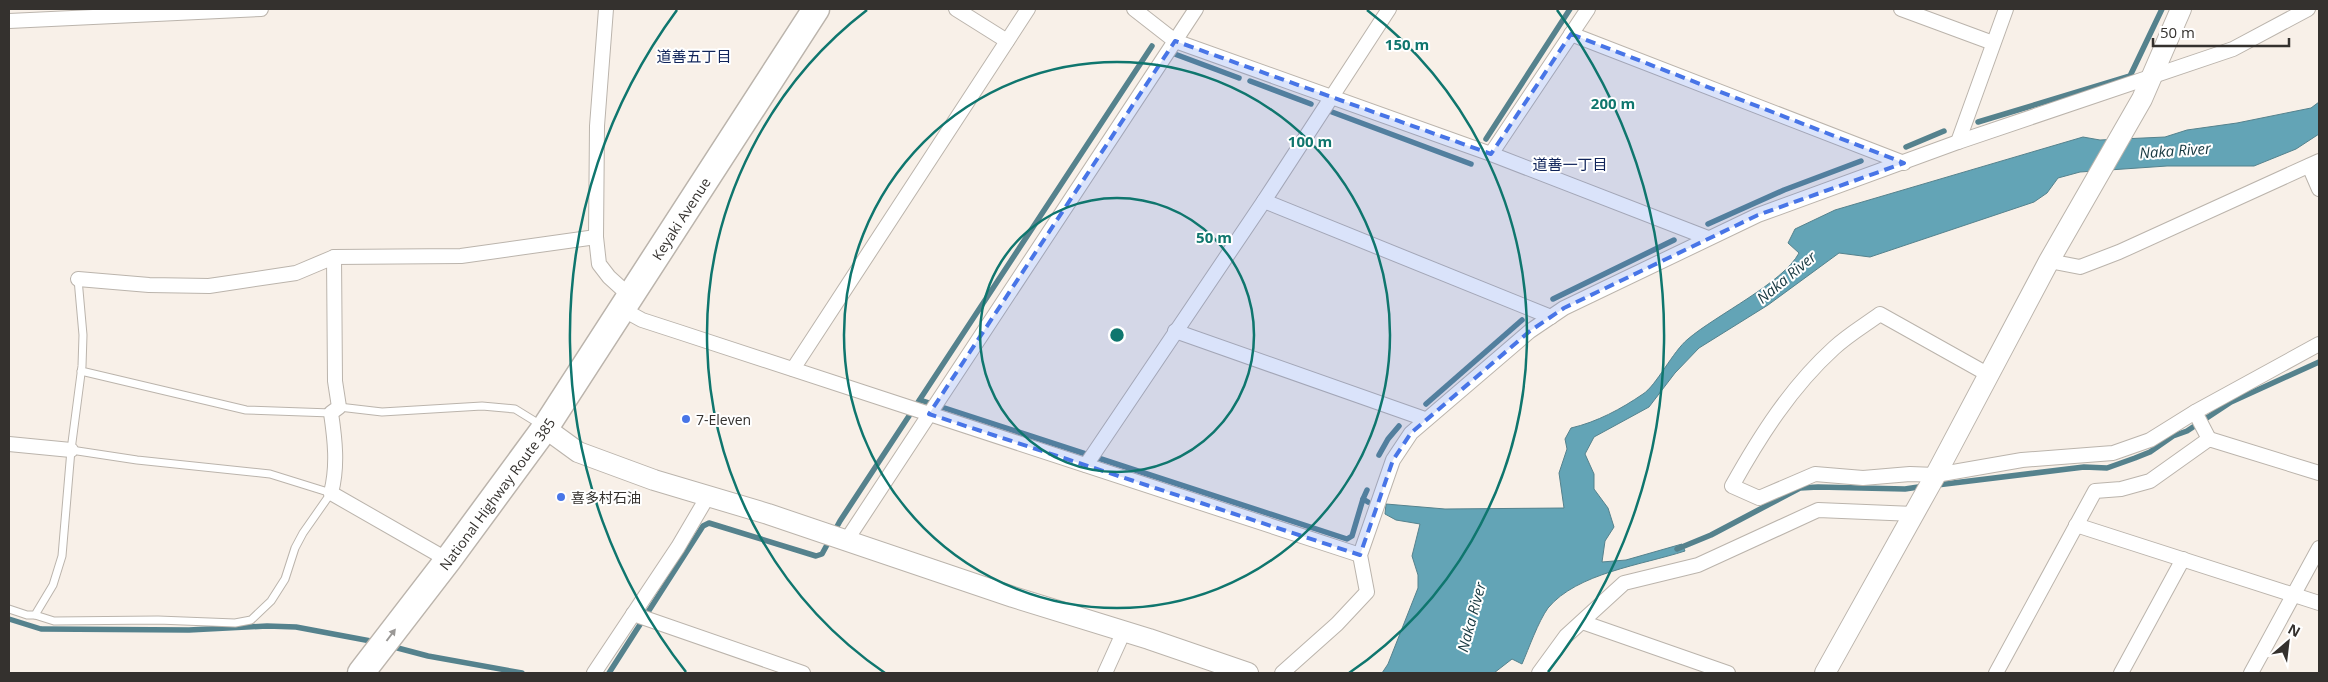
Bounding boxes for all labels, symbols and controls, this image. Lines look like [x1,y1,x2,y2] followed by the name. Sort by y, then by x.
[2153,15,2289,47] scale bar
[2160,22,2195,42] text: 50 m
[1385,34,1429,54] text: 150 m
[656,46,732,66] district label: 道善五丁目
[1591,93,1635,113] text: 200 m
[1288,131,1332,151] text: 100 m
[2139,137,2212,162] water label: Naka River
[1532,154,1608,174] district label: 道善一丁目
[647,173,714,263] street label: Keyaki Avenue
[1196,227,1232,247] text: 50 m
[1752,246,1821,308] water label: Naka River
[1108,326,1126,344] centre of rings
[696,410,751,429] place label: 7-Eleven
[680,413,692,425] marker: 7-Eleven
[434,414,559,574] street label: National Highway Route 385
[571,488,641,507] place label: 喜多村石油
[555,491,567,503] marker: 喜多村石油
[1452,579,1490,654] water label: Naka River
[2263,617,2313,667] north arrow
[2285,619,2304,641] text: N
[386,628,396,642] one-way arrow

